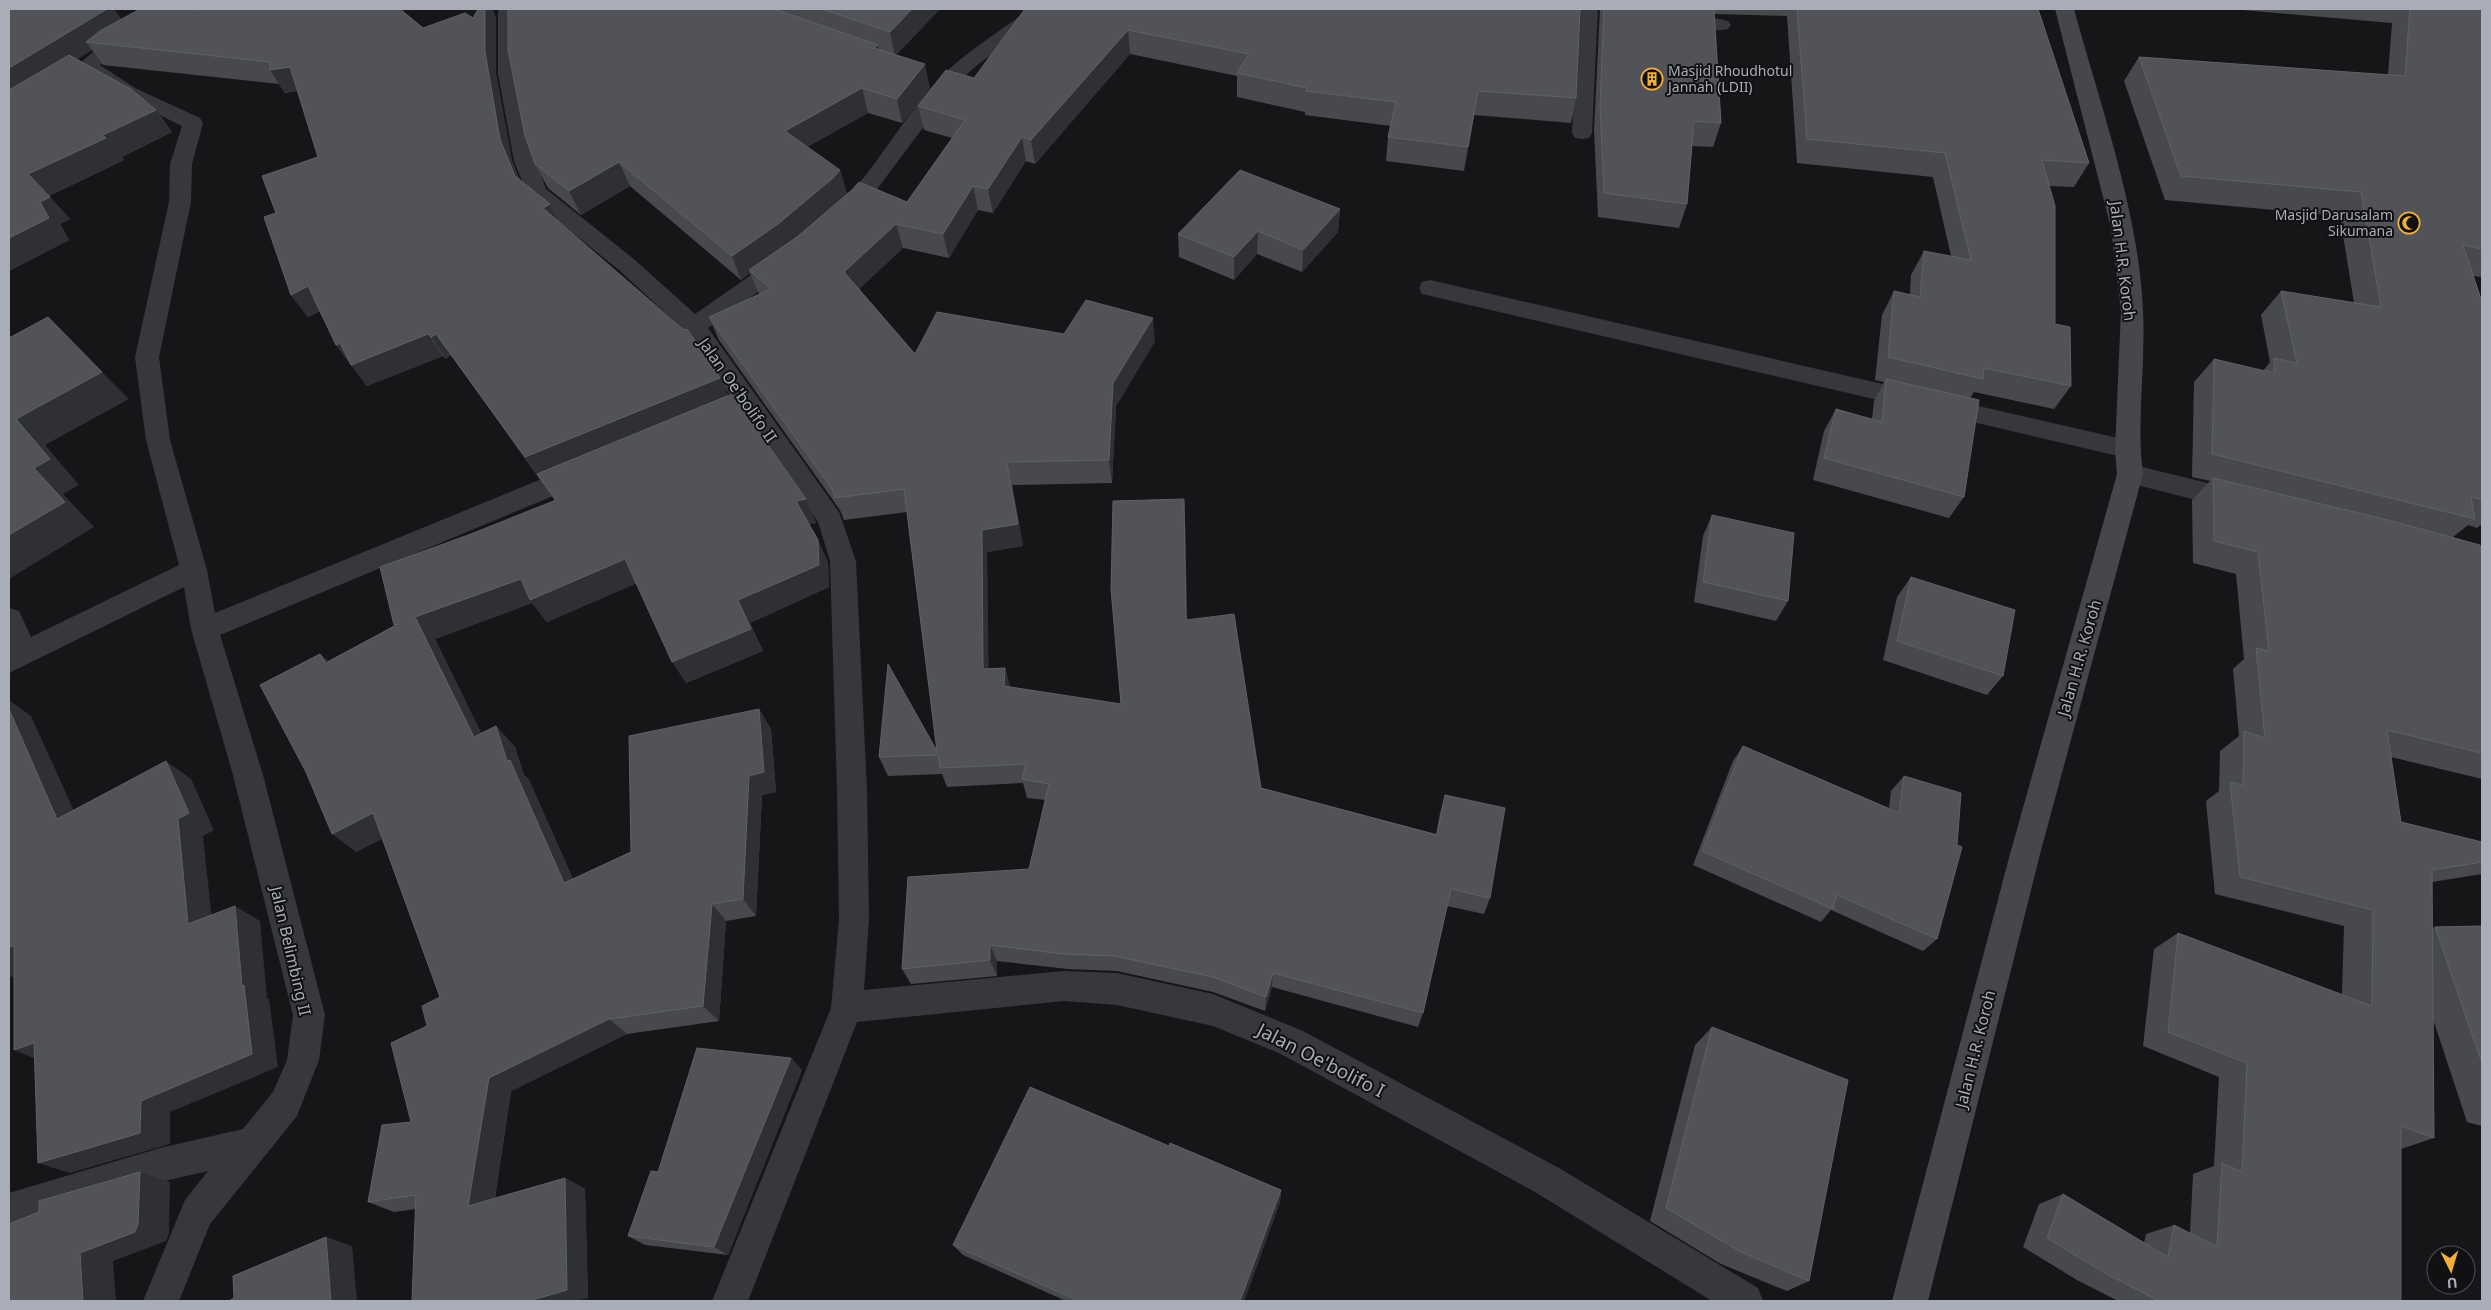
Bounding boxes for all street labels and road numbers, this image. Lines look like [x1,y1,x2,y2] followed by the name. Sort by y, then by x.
[2104,198,2141,322] street label: Jalan H.R. Koroh
[692,331,782,447] street label: Jalan Oe'bolifo II
[2051,597,2106,721] street label: Jalan H.R. Koroh
[265,882,317,1018] street label: Jalan Belimbing II
[1949,988,2000,1112] street label: Jalan H.R. Koroh
[1251,1016,1389,1103] street label: Jalan Oe'bolifo I

